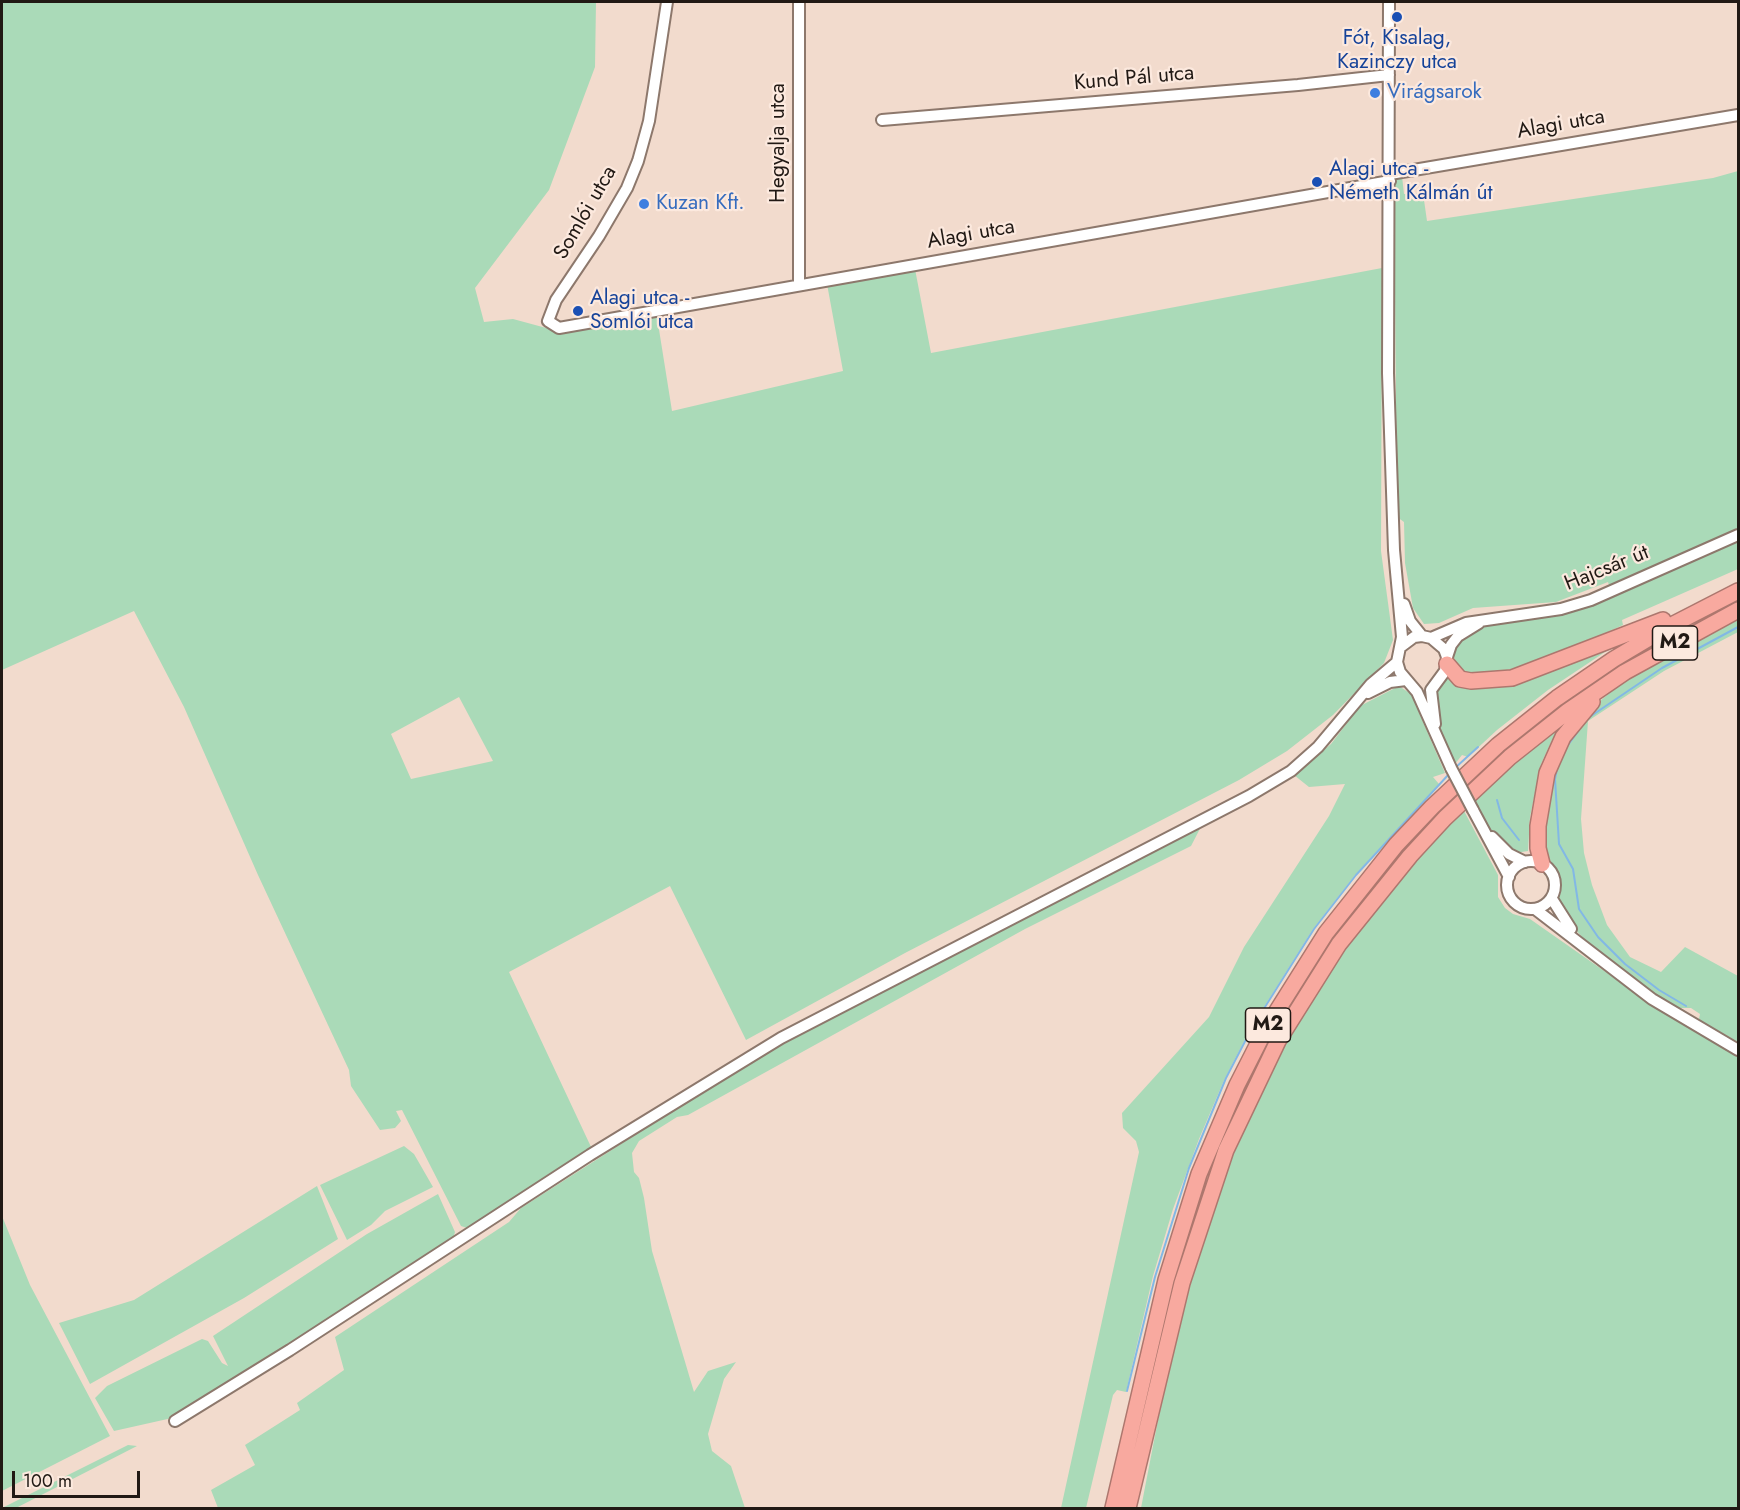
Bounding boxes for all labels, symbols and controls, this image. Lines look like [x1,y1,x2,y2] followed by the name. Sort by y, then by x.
[1390,10,1404,24] marker: Fót, Kisalag, Kazinczy utca
[1337,26,1457,76] place label: Fót, Kisalag, Kazinczy utca
[1073,61,1195,97] street label: Kund Pál utca
[1387,80,1482,106] place label: Virágsarok
[766,83,792,203] street label: Hegyalja utca
[1368,86,1382,100] marker: Virágsarok
[1515,105,1607,145] street label: Alagi utca
[1329,157,1492,207] place label: Alagi utca - Németh Kálmán út
[549,162,623,264] street label: Somlói utca
[1310,175,1324,189] marker: Alagi utca - Németh Kálmán út
[656,191,745,217] place label: Kuzan Kft.
[637,197,651,211] marker: Kuzan Kft.
[925,215,1017,255] street label: Alagi utca
[590,286,694,336] place label: Alagi utca - Somlói utca
[571,304,585,318] marker: Alagi utca - Somlói utca
[1561,541,1653,597] street label: Hajcsár út
[1652,626,1698,660] road number: M2
[1246,1008,1290,1042] road number: M2
[15,1459,142,1497] scale bar
[23,1468,72,1494] text: 100 m

